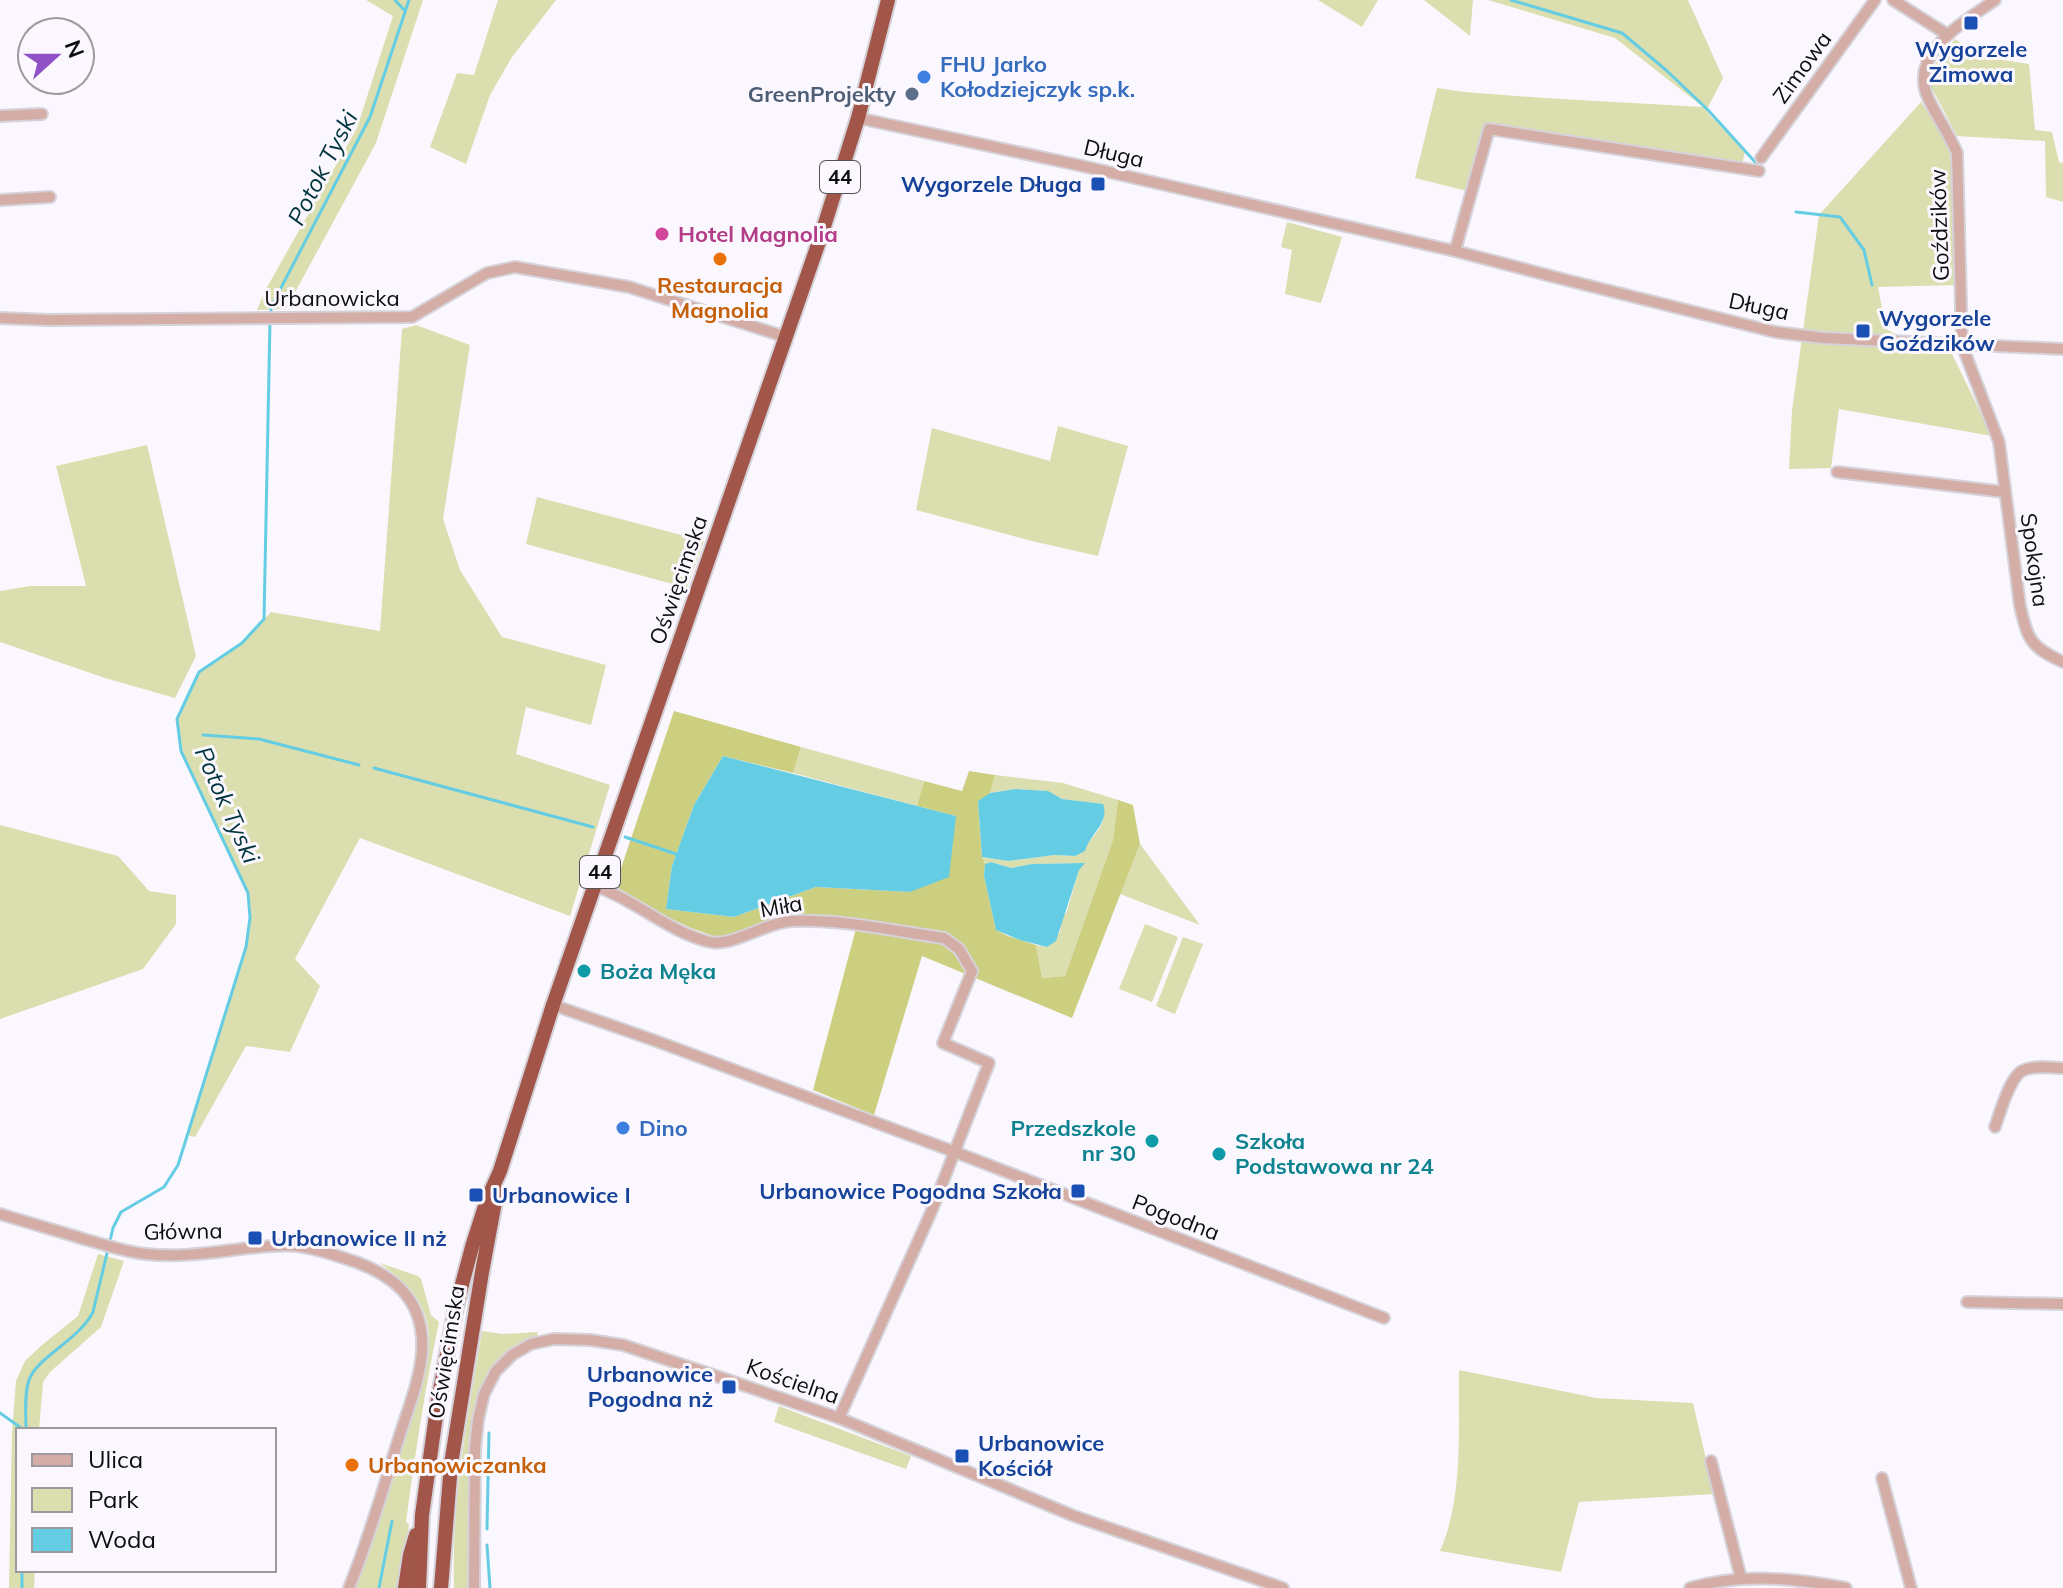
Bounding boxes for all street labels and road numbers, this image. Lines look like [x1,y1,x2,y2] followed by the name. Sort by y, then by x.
[1767,26,1837,108] street label: Zimowa
[1081,133,1147,173] street label: Długa
[820,161,860,193] road number: 44
[1923,168,1955,282] street label: Goździków
[264,284,400,312] street label: Urbanowicka
[1726,286,1792,326] street label: Długa
[2015,511,2055,609] street label: Spokojna
[643,512,713,648] street label: Oświęcimska
[580,856,620,888] road number: 44
[758,889,804,923] street label: Miła
[1128,1188,1224,1246] street label: Pogodna
[143,1216,223,1246] street label: Główna
[422,1283,470,1421] street label: Oświęcimska
[743,1352,843,1410] street label: Kościelna

